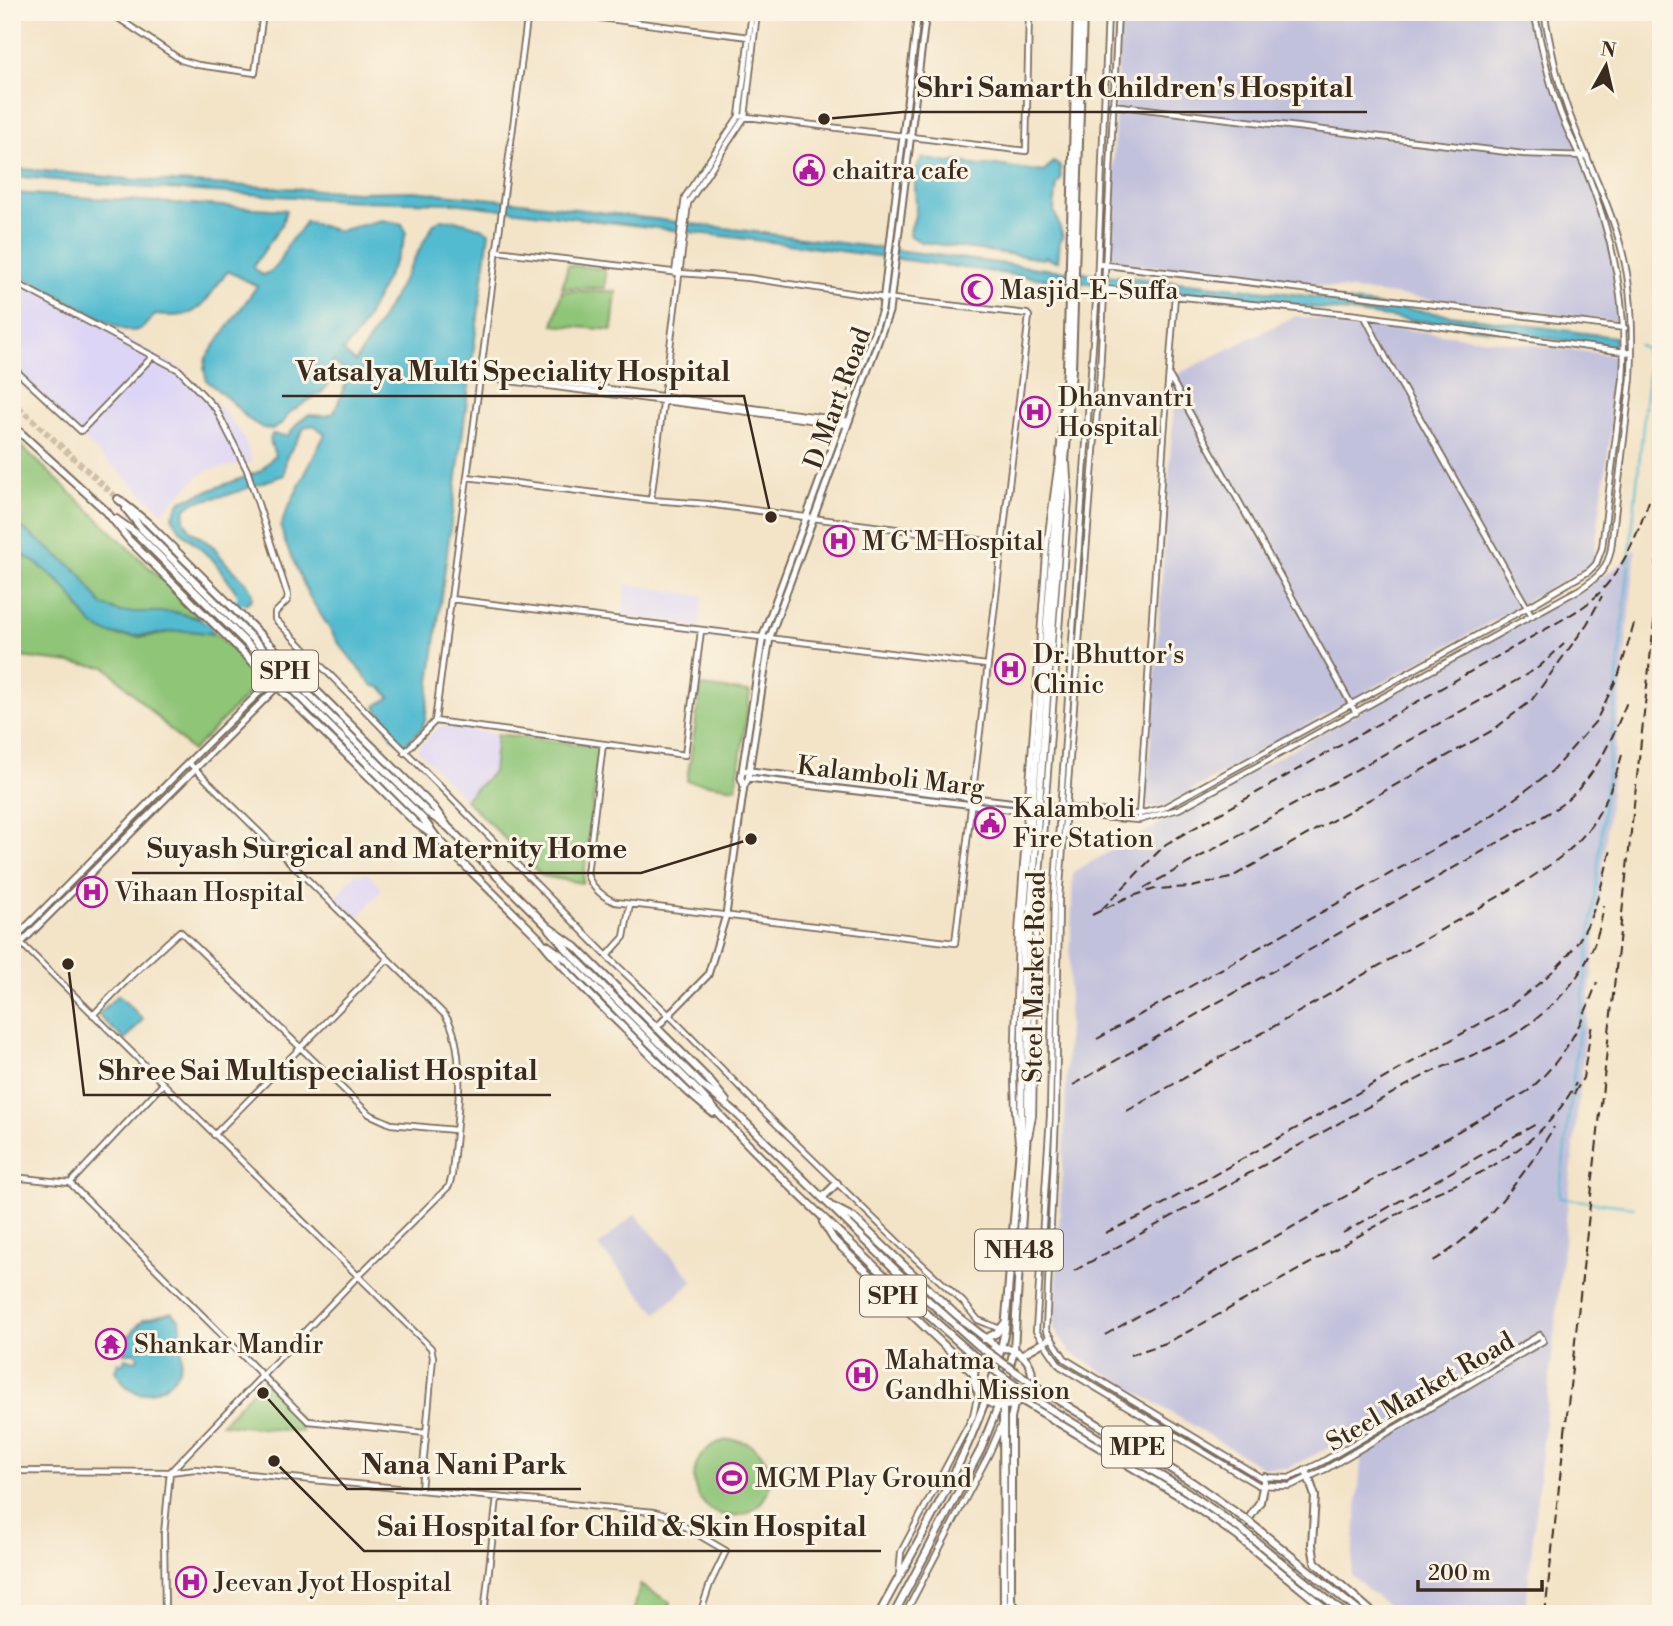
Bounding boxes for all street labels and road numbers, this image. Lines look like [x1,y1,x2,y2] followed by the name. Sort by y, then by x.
[798,323,878,474] street label: D Mart Road
[252,650,318,692] road number: SPH
[795,750,987,804] street label: Kalamboli Marg
[1017,871,1053,1083] street label: Steel Market Road
[975,1230,1063,1270] road number: NH48
[860,1276,926,1316] road number: SPH
[1321,1325,1520,1459] street label: Steel Market Road
[1102,1427,1172,1468] road number: MPE

